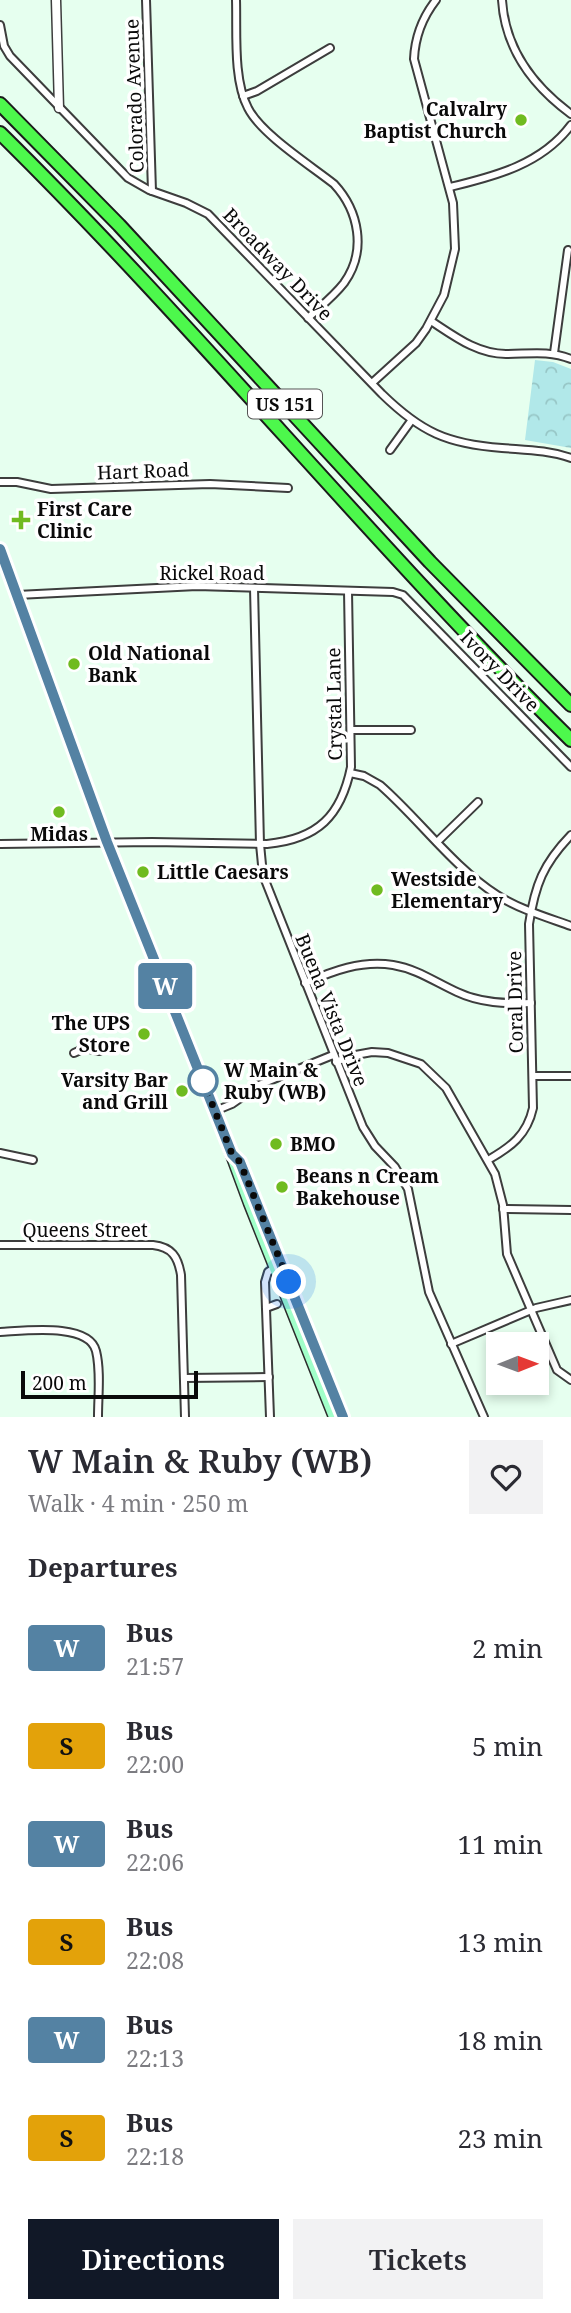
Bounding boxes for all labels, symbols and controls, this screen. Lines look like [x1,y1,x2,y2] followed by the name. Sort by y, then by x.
[118,18,150,174] street label: Colorado Avenue
[364,96,507,144] place label: Calvalry Baptist Church
[513,112,529,128] marker: Calvalry Baptist Church
[218,202,338,326] street label: Broadway Drive
[248,390,322,418] road number: US 151
[97,456,190,486] street label: Hart Road
[37,496,132,544] place label: First Care Clinic
[11,510,31,530] marker: First Care Clinic
[159,560,265,586] street label: Rickel Road
[455,625,545,717] street label: Ivory Drive
[88,640,210,688] place label: Old National Bank
[320,647,348,761] street label: Crystal Lane
[66,656,82,672] marker: Old National Bank
[51,804,67,820] marker: Midas
[30,821,88,847] place label: Midas
[157,859,289,885] place label: Little Caesars
[135,864,151,880] marker: Little Caesars
[391,866,503,914] place label: Westside Elementary
[369,882,385,898] marker: Westside Elementary
[290,930,374,1090] street label: Buena Vista Drive
[501,950,529,1054] street label: Coral Drive
[142,963,188,1009] line badge: W
[152,969,178,1002] text: W
[52,1010,130,1058] place label: The UPS Store
[136,1026,152,1042] marker: The UPS Store
[224,1057,326,1105] place label: W Main & Ruby (WB)
[188,1066,218,1096] marker: W Main & Ruby (WB)
[61,1067,168,1115] place label: Varsity Bar and Grill
[174,1083,190,1099] marker: Varsity Bar and Grill
[290,1131,336,1157] place label: BMO
[268,1136,284,1152] marker: BMO
[296,1163,439,1211] place label: Beans n Cream Bakehouse
[274,1179,290,1195] marker: Beans n Cream Bakehouse
[22,1217,148,1243] street label: Queens Street
[271,1264,306,1299] your location
[486,1332,550,1395] north arrow
[486,1332,549,1395] map controls
[21,1368,198,1400] scale bar
[32,1370,87,1396] text: 200 m
[28,1438,372,1483] text: W Main & Ruby (WB)
[469,1440,543,1514] button: heart
[28,1487,248,1519] text: Walk · 4 min · 250 m
[28,1549,178,1585] text: Departures
[126,1614,173,1650] text: Bus
[472,1630,543,1666] text: 2 min
[54,1631,79,1664] text: W
[126,1650,184,1682] text: 21:57
[126,1712,173,1748] text: Bus
[472,1728,543,1764] text: 5 min
[60,1729,73,1762] text: S
[126,1748,184,1780] text: 22:00
[126,1810,173,1846] text: Bus
[458,1826,543,1862] text: 11 min
[54,1827,79,1860] text: W
[126,1846,184,1878] text: 22:06
[126,1908,173,1944] text: Bus
[458,1924,543,1960] text: 13 min
[60,1925,73,1958] text: S
[126,1944,184,1976] text: 22:08
[126,2006,173,2042] text: Bus
[458,2022,543,2058] text: 18 min
[54,2023,79,2056] text: W
[126,2042,184,2074] text: 22:13
[126,2104,173,2140] text: Bus
[458,2120,543,2156] text: 23 min
[60,2121,73,2154] text: S
[126,2140,184,2172] text: 22:18
[28,2219,279,2299] button: Directions
[293,2219,543,2299] button: Tickets

